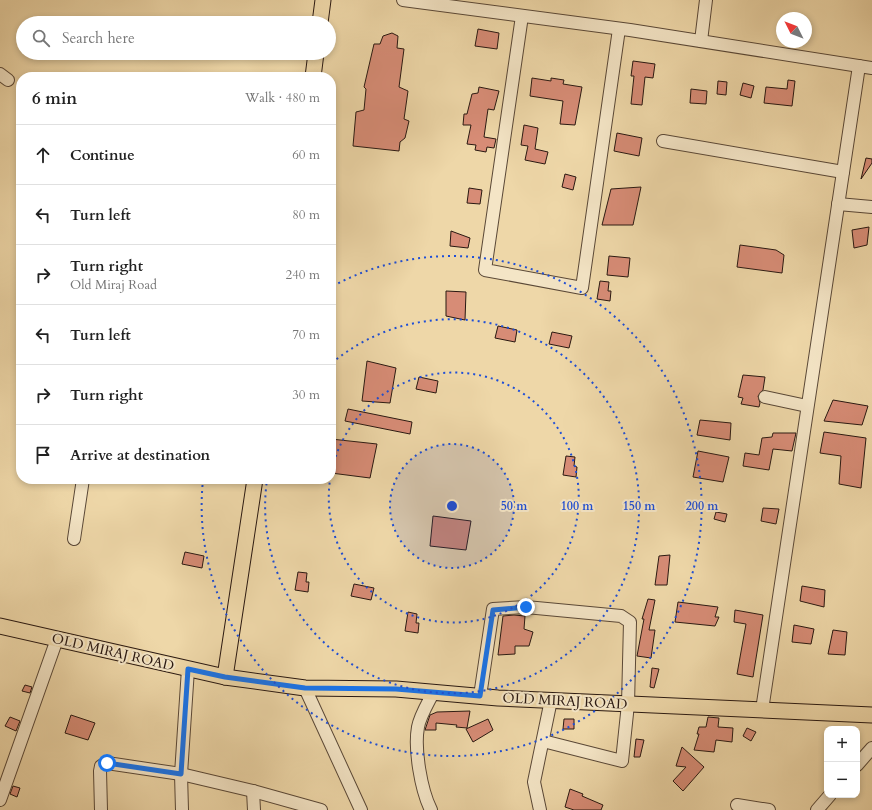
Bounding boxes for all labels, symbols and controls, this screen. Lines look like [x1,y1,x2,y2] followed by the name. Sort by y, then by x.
[776,12,812,48] north arrow
[16,16,336,60] search box
[30,27,52,49] icon: search
[62,28,135,48] text: Search here
[32,87,77,110] text: 6 min
[245,89,320,107] text: Walk · 480 m
[32,144,54,166] icon: ahead
[70,145,135,165] text: Continue
[292,146,320,164] text: 60 m
[32,204,54,226] icon: left
[70,205,131,225] text: Turn left
[292,206,320,224] text: 80 m
[70,256,143,276] text: Turn right
[32,264,54,286] icon: right
[286,266,320,284] text: 240 m
[70,276,157,294] text: Old Miraj Road
[32,324,54,346] icon: left
[70,325,131,345] text: Turn left
[292,326,320,344] text: 70 m
[32,384,54,406] icon: right
[70,385,143,405] text: Turn right
[292,386,320,404] text: 30 m
[32,444,54,466] icon: arrive
[70,445,210,465] text: Arrive at destination
[501,498,528,514] text: 50 m
[561,498,594,514] text: 100 m
[623,498,656,514] text: 150 m
[686,498,719,514] text: 200 m
[445,499,459,513] centre of rings
[517,598,535,616] route end
[50,629,176,675] street label: OLD MIRAJ ROAD
[502,688,628,714] street label: OLD MIRAJ ROAD
[824,726,860,798] map controls
[824,726,860,762] button: +
[98,754,116,772] route start
[824,762,860,798] button: −

